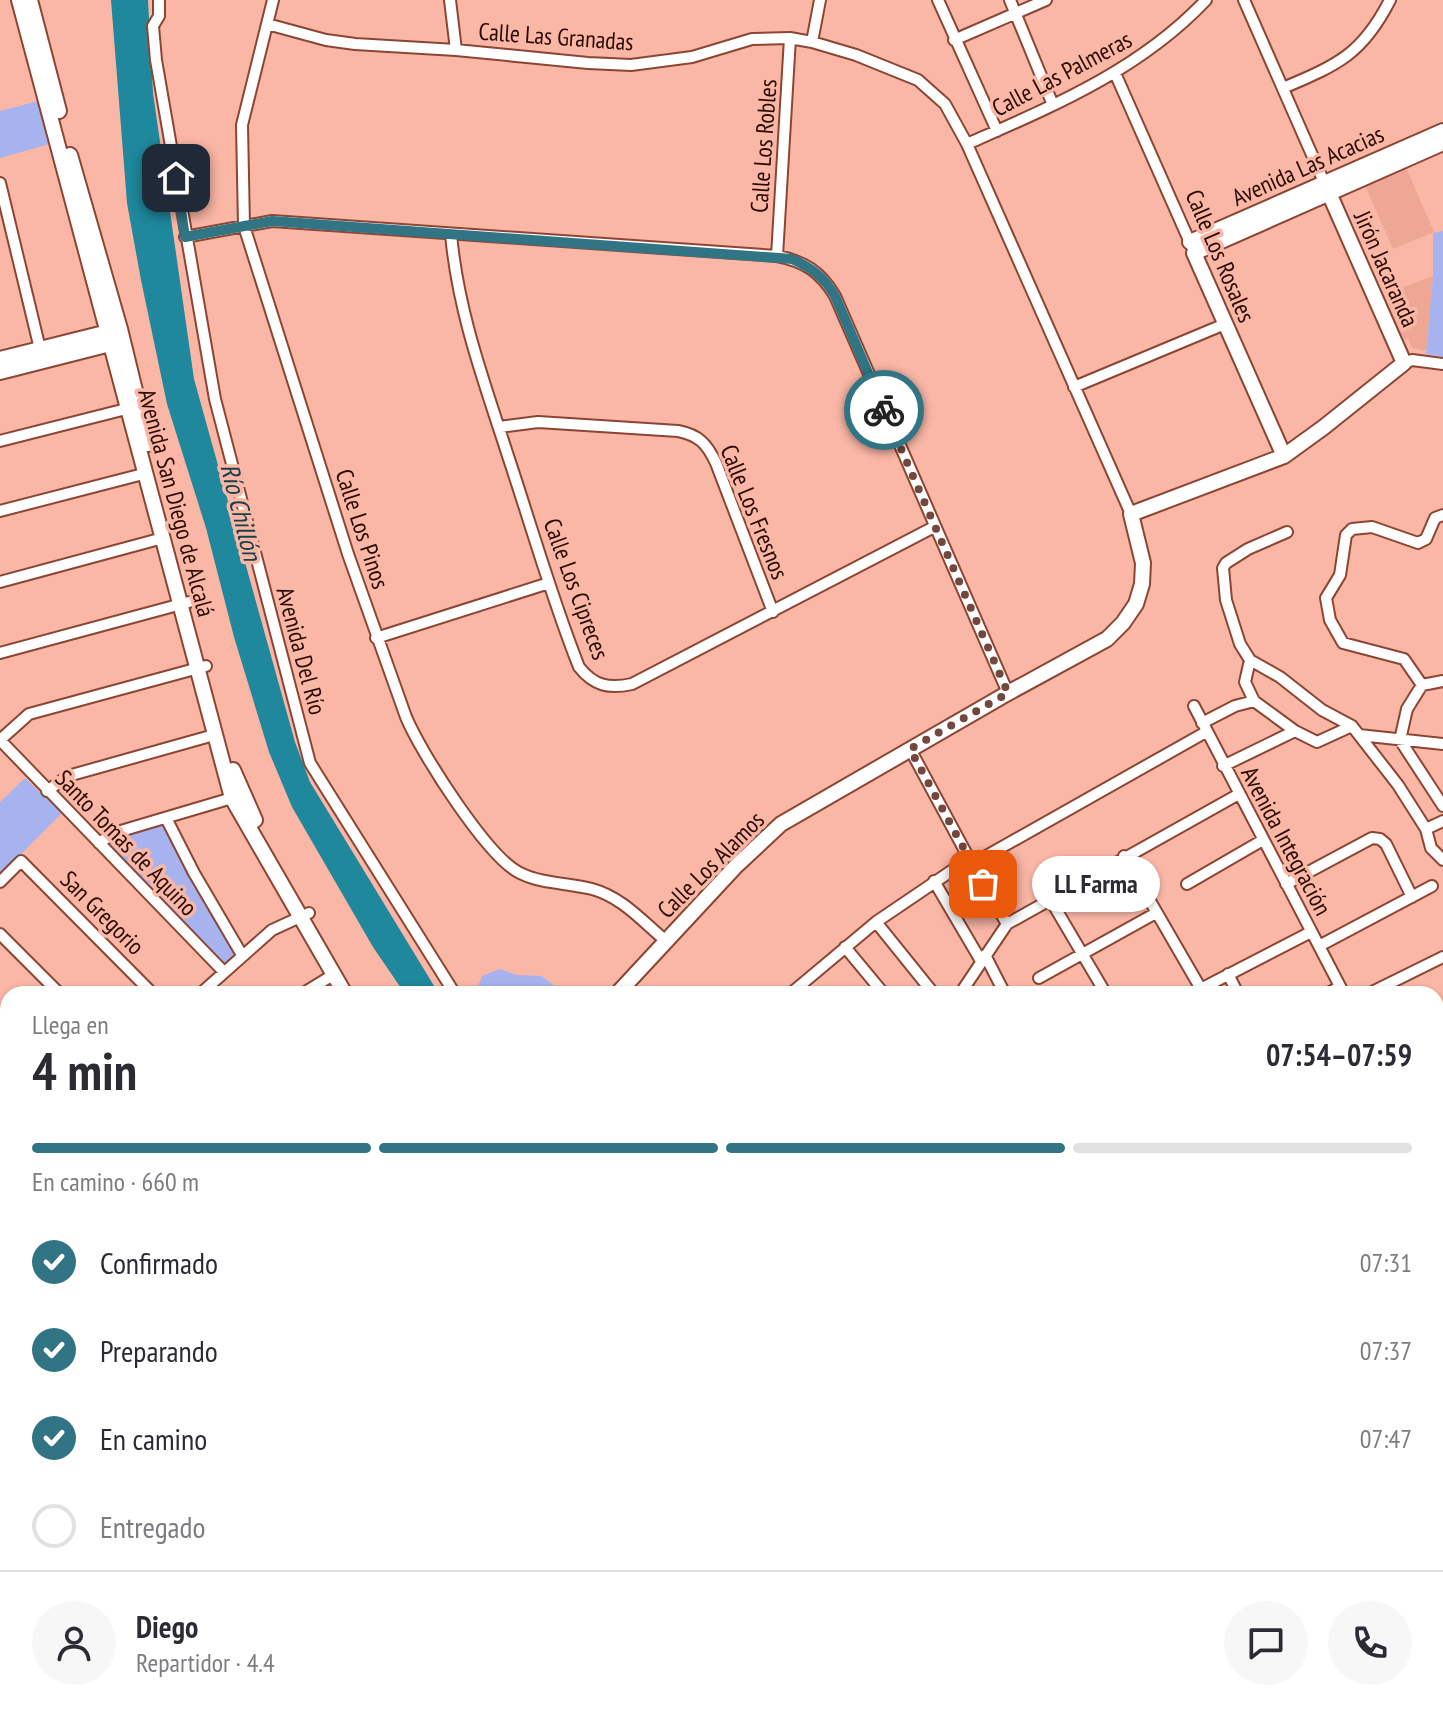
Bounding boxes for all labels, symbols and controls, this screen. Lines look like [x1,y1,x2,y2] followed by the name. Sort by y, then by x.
[478,16,634,57] street label: Calle Las Granadas
[986,24,1137,123] street label: Calle Las Palmeras
[743,78,784,214] street label: Calle Los Robles
[1227,118,1389,213] street label: Avenida Las Acacias
[142,144,210,212] pin
[154,156,198,200] icon: home
[1179,185,1262,327] street label: Calle Los Rosales
[1347,205,1426,332] street label: Jirón Jacaranda
[844,370,924,450] courier
[131,386,222,620] street label: Avenida San Diego de Alcalá
[862,388,906,432] icon: bike
[713,440,796,584] street label: Calle Los Fresnos
[214,460,270,565] water label: Río Chillón
[329,465,396,593] street label: Calle Los Pinos
[537,514,616,664] street label: Calle Los Cipreces
[270,584,333,718] street label: Avenida Del Río
[1234,761,1339,920] street label: Avenida Integración
[49,763,204,922] street label: Santo Tomas de Aquino
[651,805,771,925] street label: Calle Los Alamos
[949,850,1017,918] pin
[1031,856,1159,912] callout: LL Farma
[961,862,1005,906] icon: bag
[54,864,151,961] street label: San Gregorio
[1054,867,1138,900] text: LL Farma
[32,1008,109,1041] text: Llega en
[1266,1035,1412,1074] text: 07:54–07:59
[32,1037,137,1104] text: 4 min
[32,1165,199,1198] text: En camino · 660 m
[32,1240,76,1284] icon: check
[100,1243,218,1282] text: Confirmado
[1360,1246,1412,1279] text: 07:31
[32,1328,76,1372] icon: check
[100,1331,218,1370] text: Preparando
[1360,1334,1412,1367] text: 07:37
[32,1416,76,1460] icon: check
[100,1419,207,1458] text: En camino
[1360,1422,1412,1455] text: 07:47
[100,1507,206,1546] text: Entregado
[32,1601,116,1685] button: person
[1224,1601,1308,1685] button: chat
[1328,1601,1412,1685] button: phone
[136,1607,198,1646] text: Diego
[136,1646,275,1679] text: Repartidor · 4.4

